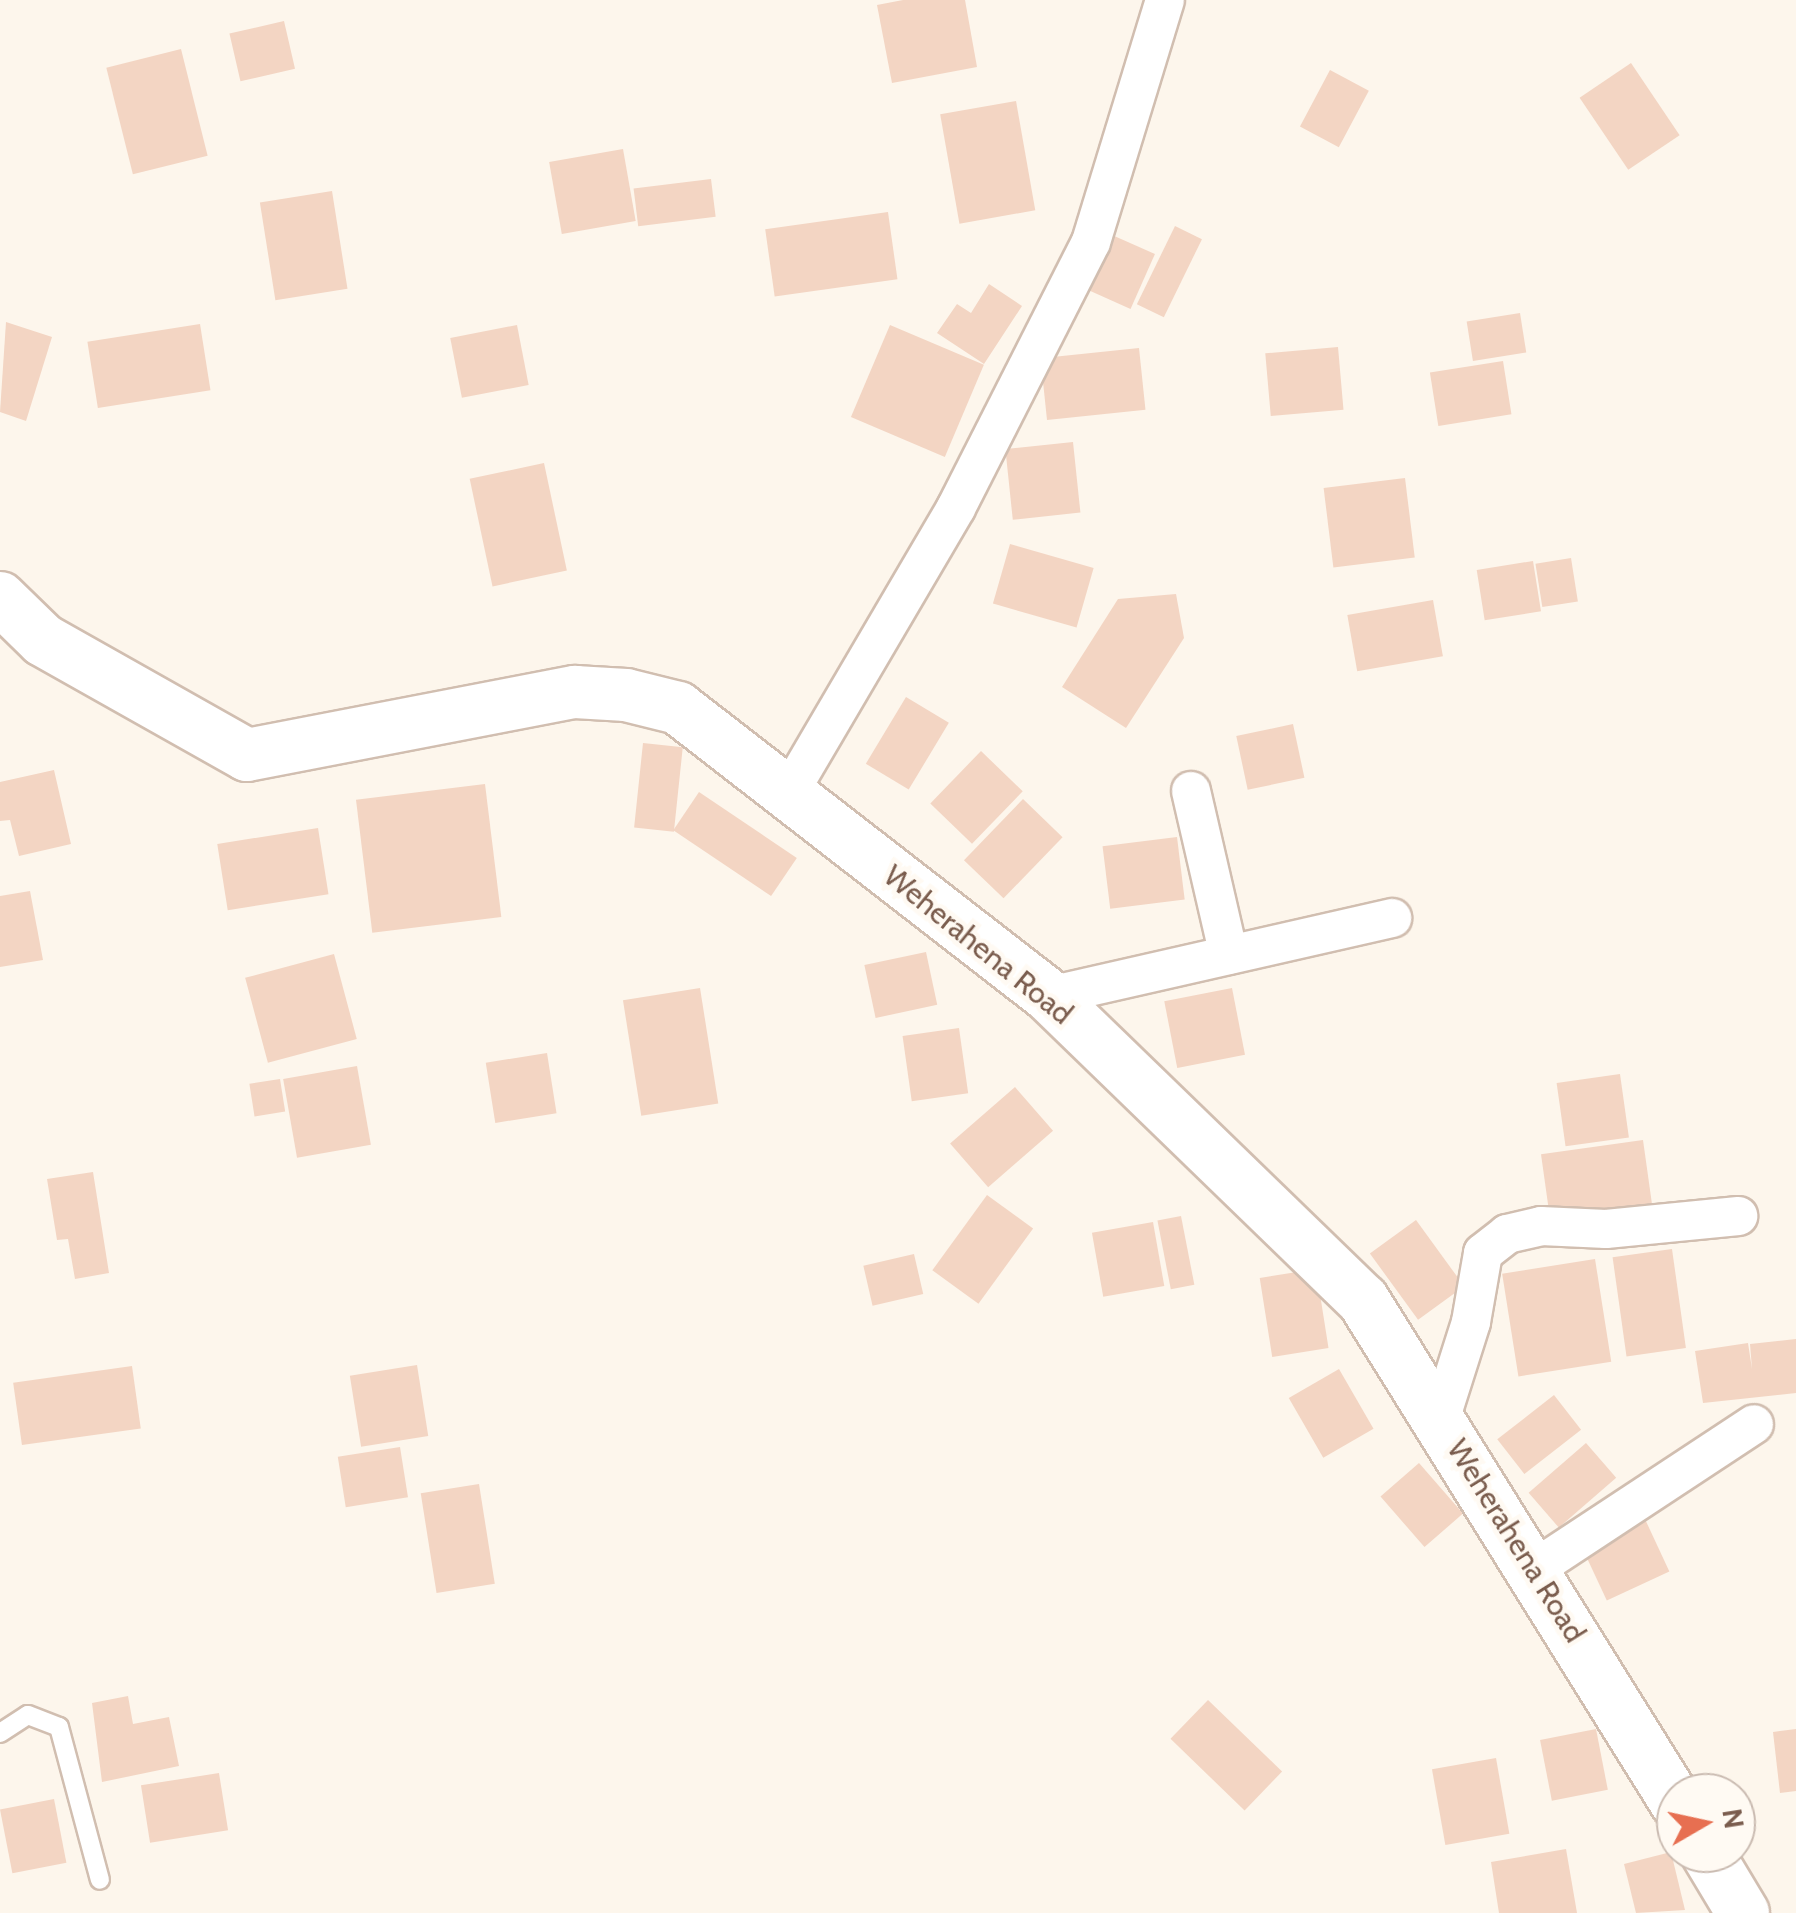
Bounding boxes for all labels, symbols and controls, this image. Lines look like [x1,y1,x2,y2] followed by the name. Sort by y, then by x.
[876,858,1080,1032] street label: Weherahena Road
[1439,1433,1593,1649] street label: Weherahena Road
[1656,1773,1756,1873] north arrow
[1715,1806,1752,1831] text: N

